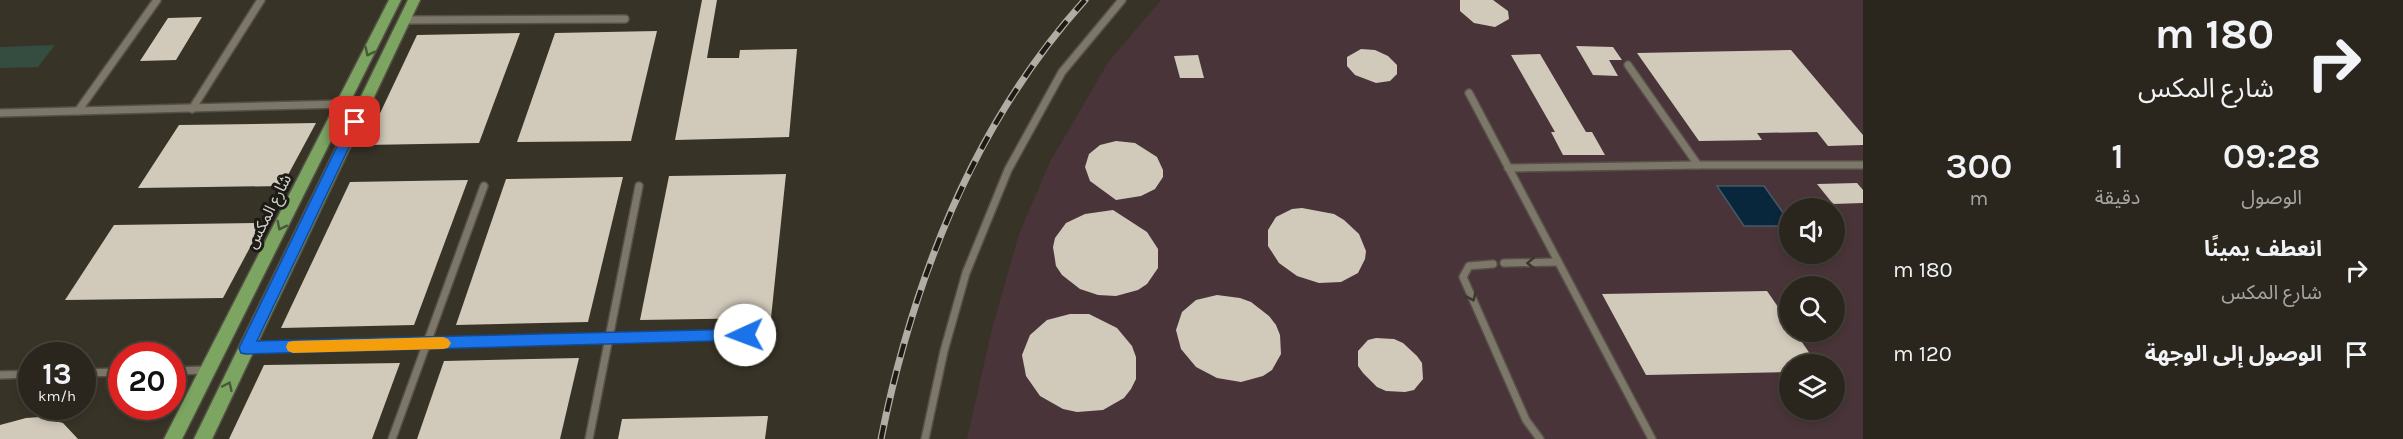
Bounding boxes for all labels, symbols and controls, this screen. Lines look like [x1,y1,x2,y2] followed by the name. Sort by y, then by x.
[2155,9,2274,59] text: 180 m
[2295,24,2373,102] icon: right
[365,46,376,57] one-way arrow
[2138,72,2274,104] text: شارع المكس
[329,96,380,147] pin
[338,105,371,138] icon: arrive
[2111,135,2124,177] text: 1
[2223,135,2321,177] text: 09:28
[1945,145,2012,187] text: 300
[242,171,298,253] street label: شارع المكس
[2095,186,2140,209] text: دقيقة
[2241,186,2302,209] text: الوصول
[1970,187,1988,210] text: m
[1779,198,1845,420] map controls
[1779,198,1845,264] button: sound
[276,220,288,231] one-way arrow
[2204,236,2322,262] text: انعطف يمينًا
[2340,254,2373,287] icon: right
[1526,257,1535,269] one-way arrow
[1893,257,1953,283] text: 180 m
[1779,276,1845,342] button: search
[2221,281,2322,304] text: شارع المكس
[1464,291,1476,302] one-way arrow
[713,303,777,367] position arrow
[2340,338,2373,371] icon: arrive
[1893,341,1952,367] text: 120 m
[2145,341,2322,367] text: الوصول إلى الوجهة
[108,342,186,420] speed limit sign: 20
[1779,354,1845,420] button: layers
[42,356,72,392] text: 13
[221,382,233,393] one-way arrow
[38,387,76,405] text: km/h

